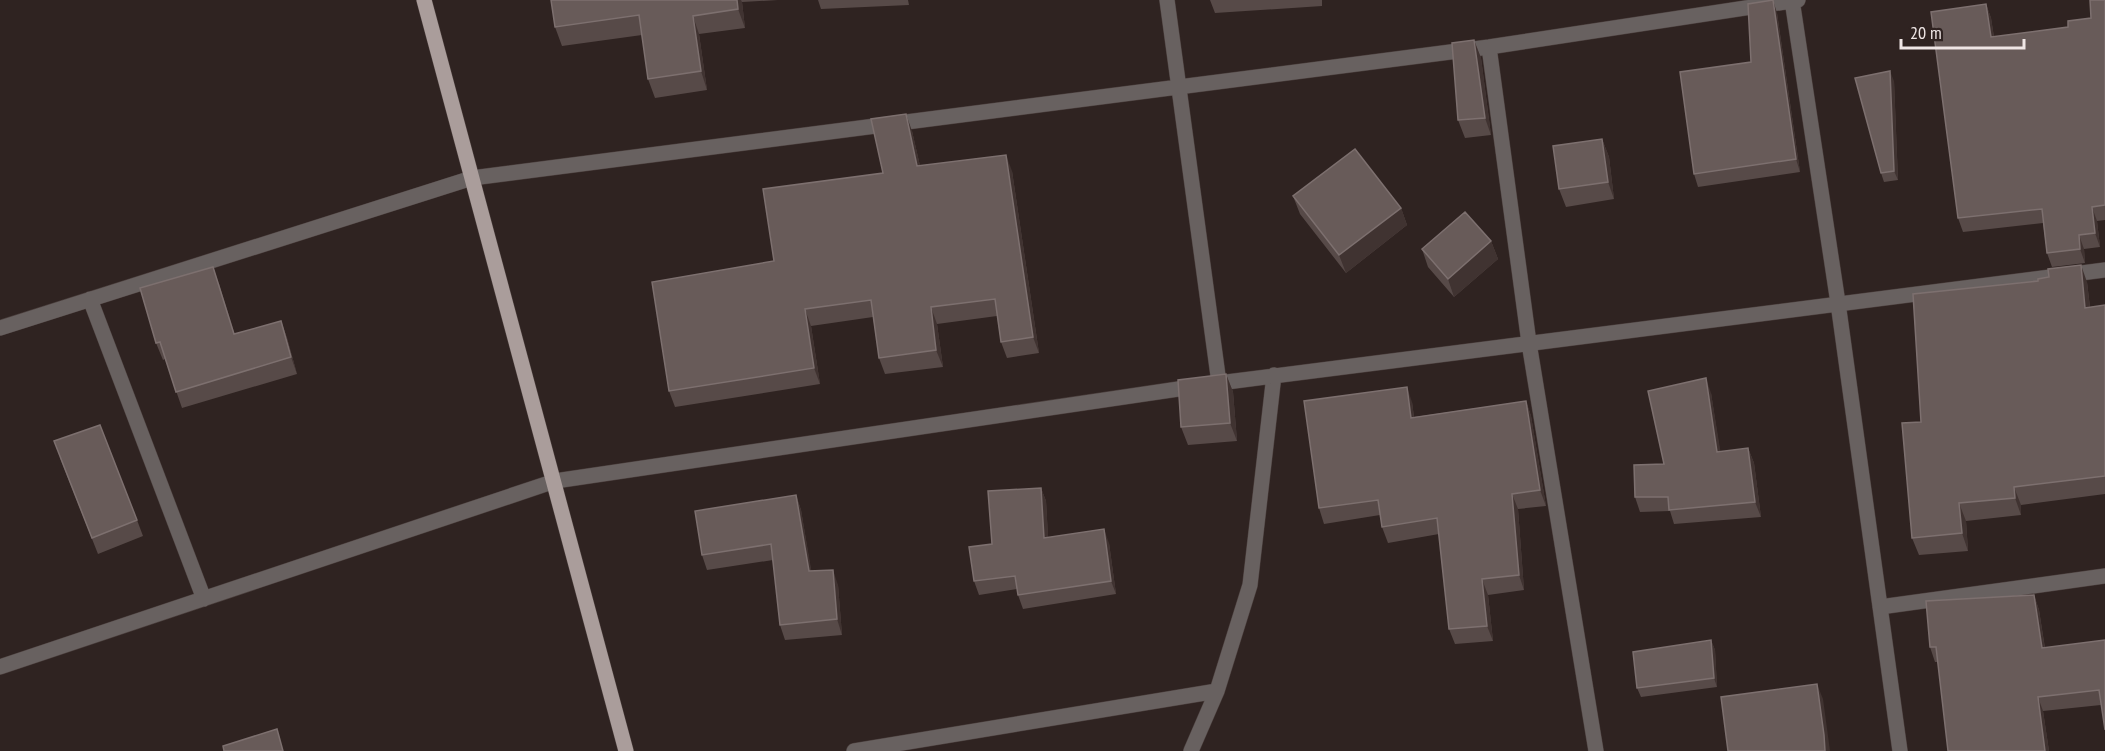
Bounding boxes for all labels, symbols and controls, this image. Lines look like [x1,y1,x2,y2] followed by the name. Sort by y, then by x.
[1901,12,2024,50] scale bar
[1910,21,1942,44] text: 20 m

